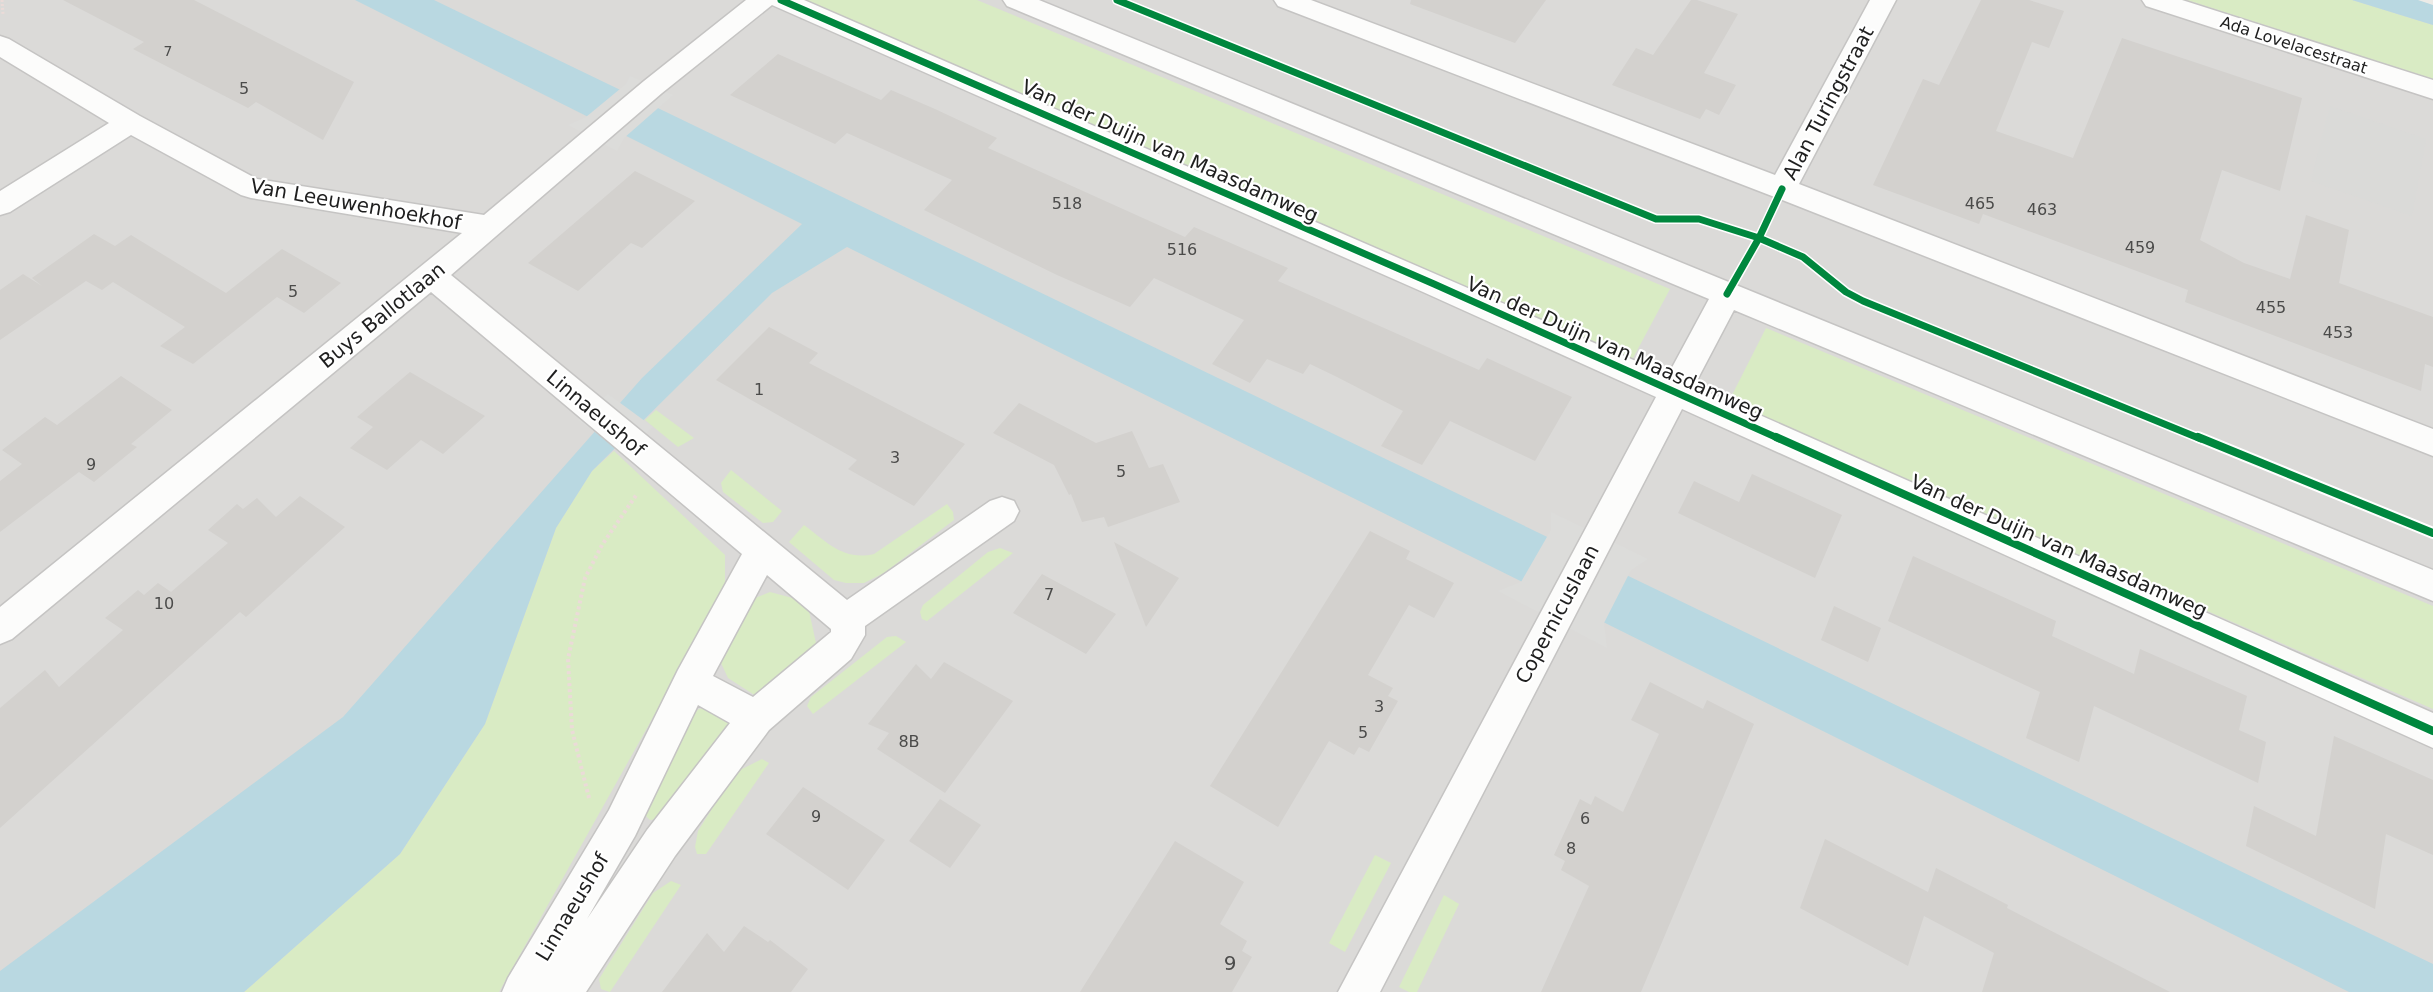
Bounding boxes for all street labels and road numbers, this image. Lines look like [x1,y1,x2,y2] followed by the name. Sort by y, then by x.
[2218,12,2370,78] street label: Ada Lovelacestraat
[1777,22,1879,184] street label: Alan Turingstraat
[1018,74,1322,228] street label: Van der Duijn van Maasdamweg
[249,174,464,235] street label: Van Leeuwenhoekhof
[314,257,450,373] street label: Buys Ballotlaan
[1463,271,1767,425] street label: Van der Duijn van Maasdamweg
[542,365,651,462] street label: Linnaeushof
[1907,469,2211,623] street label: Van der Duijn van Maasdamweg
[1510,540,1604,688] street label: Copernicuslaan
[530,848,614,965] street label: Linnaeushof

